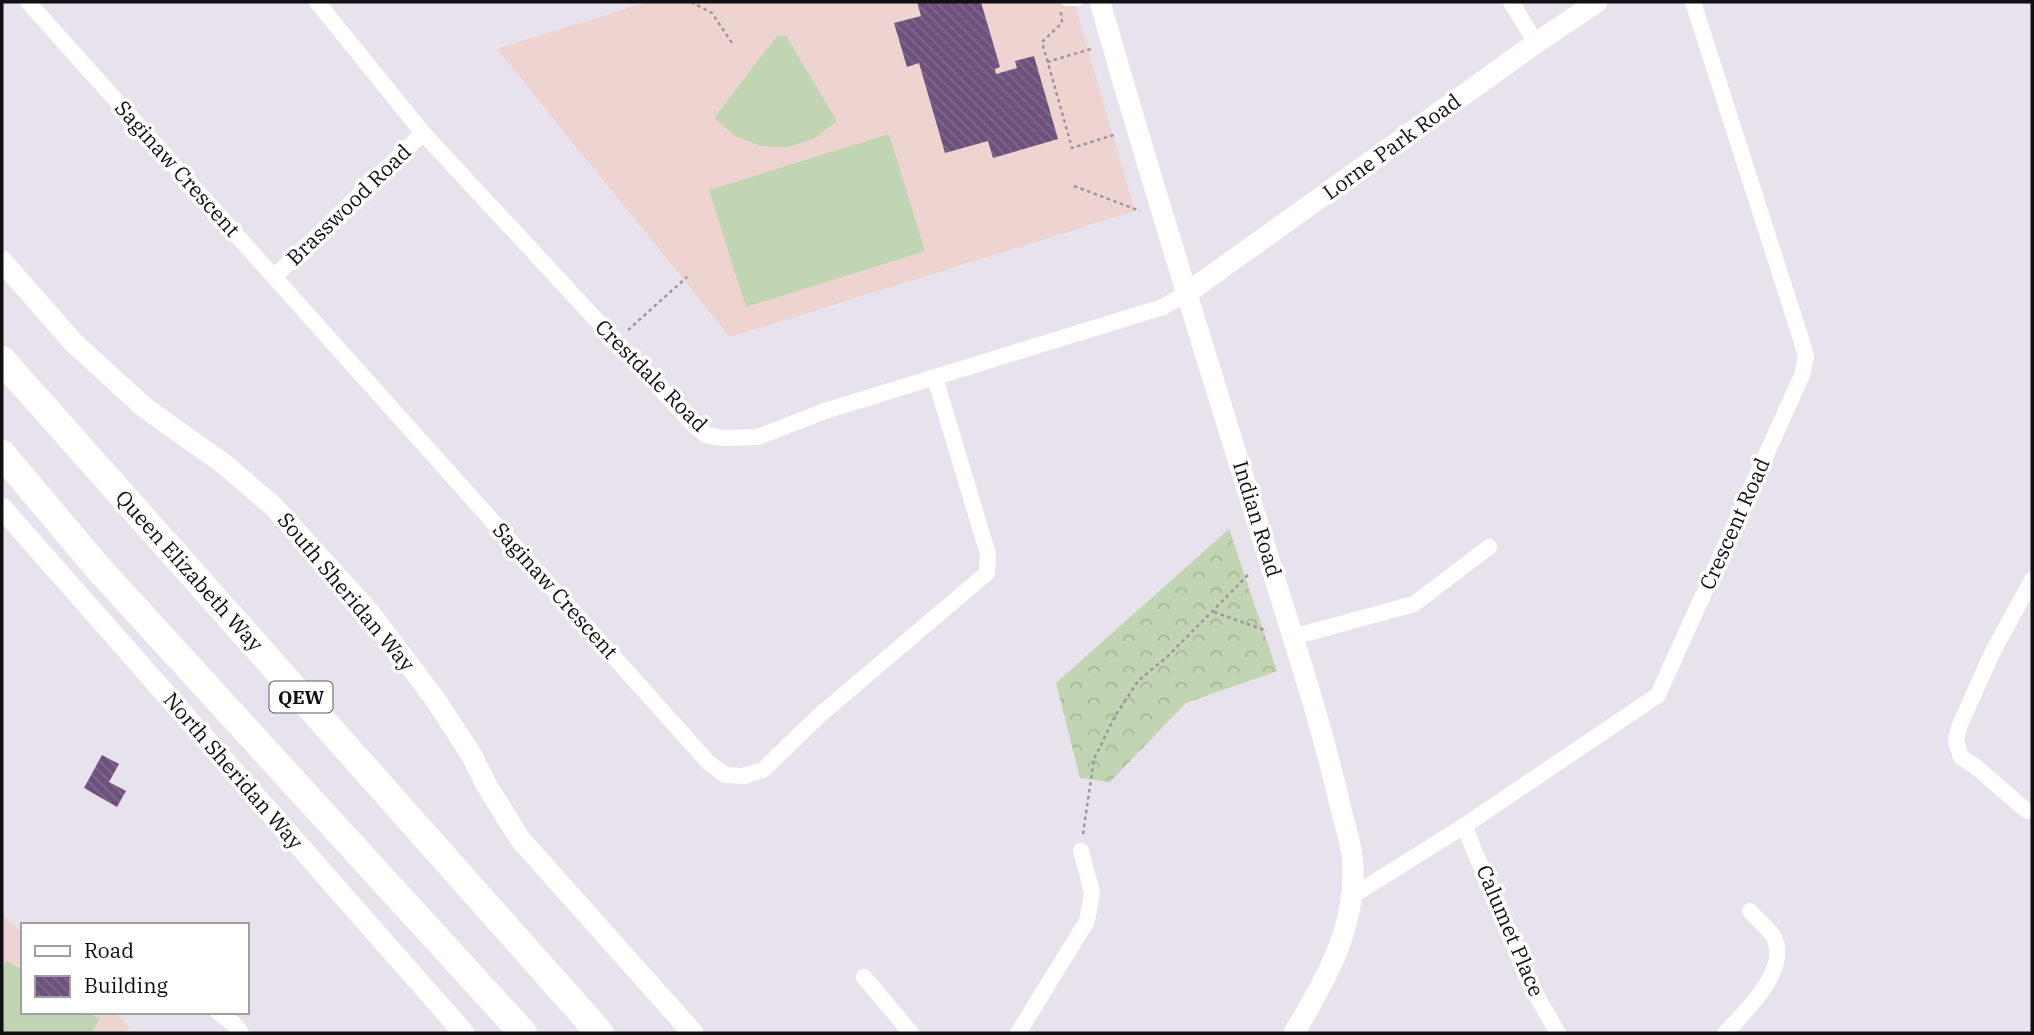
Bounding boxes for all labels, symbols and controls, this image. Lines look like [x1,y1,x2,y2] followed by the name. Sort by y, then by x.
[1317,87,1466,206] street label: Lorne Park Road
[109,94,247,243] street label: Saginaw Crescent
[280,137,417,271] street label: Brasswood Road
[589,313,714,438] street label: Crestdale Road
[1692,453,1776,594] street label: Crescent Road
[1227,457,1289,580] street label: Indian Road
[110,484,270,658] street label: Queen Elizabeth Way
[272,506,422,677] street label: South Sheridan Way
[487,516,625,665] street label: Saginaw Crescent
[270,682,332,712] road number: QEW
[158,686,310,855] street label: North Sheridan Way
[1471,860,1551,1001] street label: Calumet Place
[21,923,248,1014] legend
[84,936,134,964] text: Road
[84,971,169,999] text: Building

